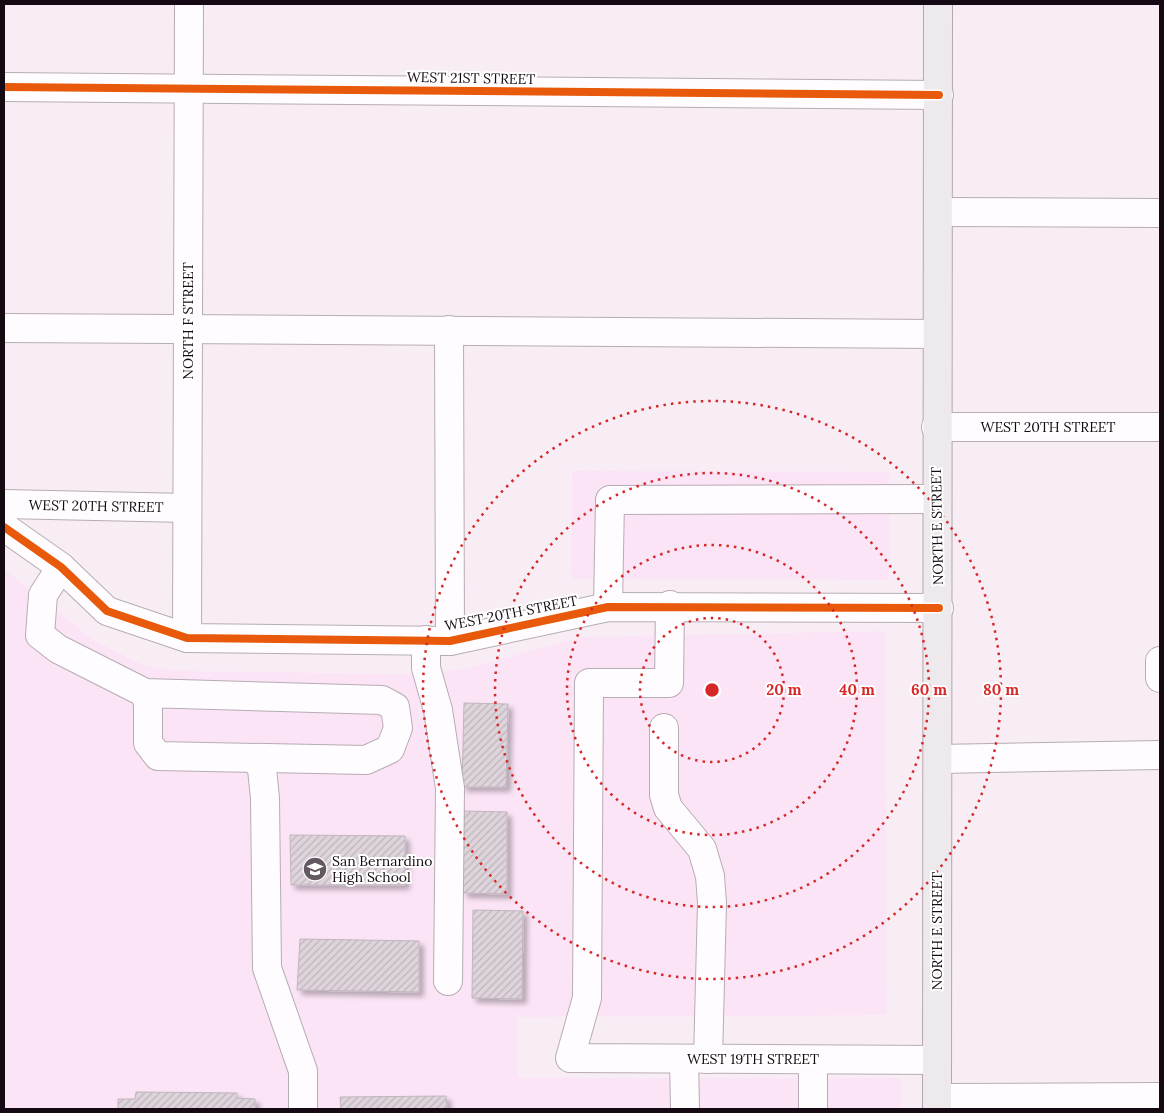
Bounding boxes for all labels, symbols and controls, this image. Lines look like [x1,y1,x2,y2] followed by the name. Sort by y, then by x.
[407,68,535,88] street label: WEST 21ST STREET
[179,262,197,380] street label: NORTH F STREET
[980,418,1116,436] street label: WEST 20TH STREET
[927,467,947,585] street label: NORTH E STREET
[28,496,164,516] street label: WEST 20TH STREET
[443,591,579,635] street label: WEST 20TH STREET
[766,680,802,699] text: 20 m
[839,680,875,699] text: 40 m
[911,680,947,699] text: 60 m
[983,680,1019,699] text: 80 m
[703,681,721,699] centre of rings
[332,852,432,886] place label: San Bernardino High School
[302,856,328,882] school or university icon: San Bernardino High School
[928,872,946,990] street label: NORTH E STREET
[687,1050,819,1068] street label: WEST 19TH STREET

